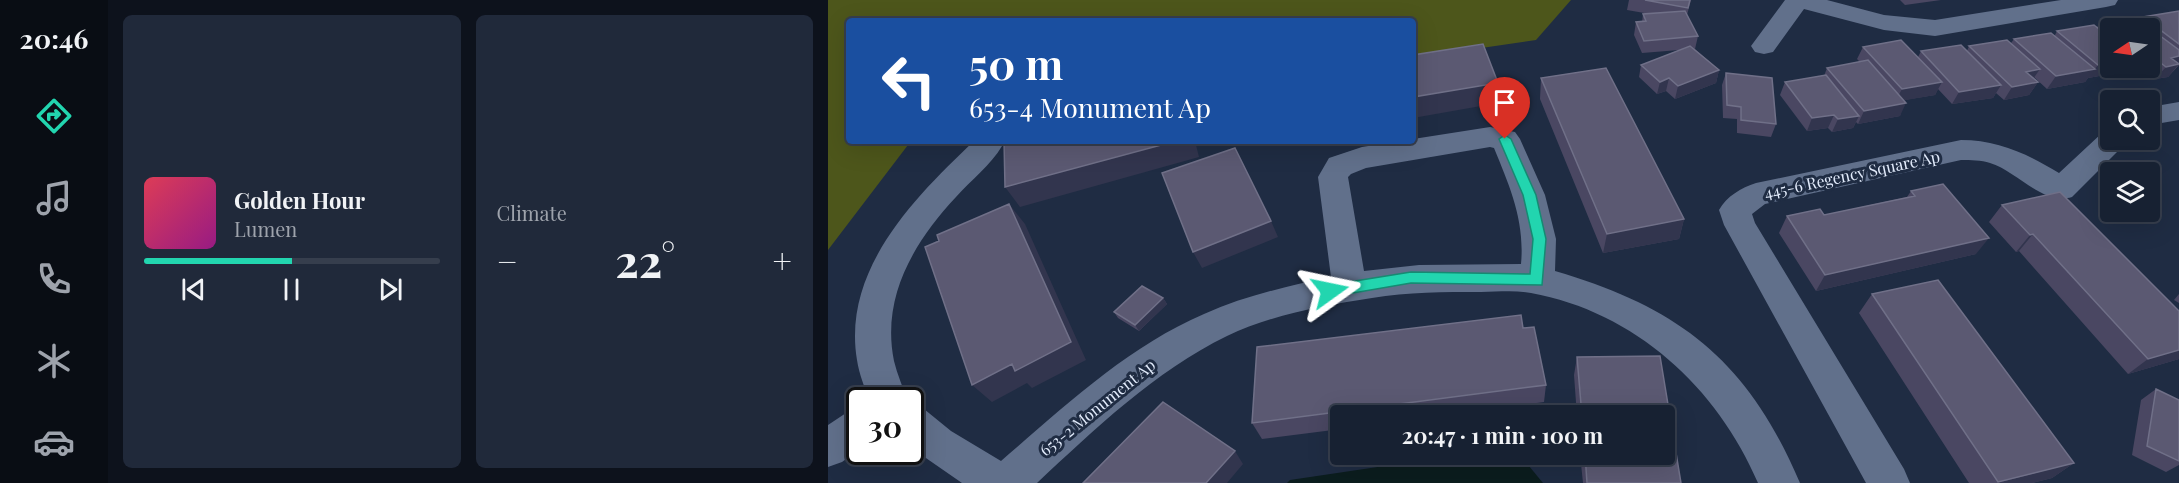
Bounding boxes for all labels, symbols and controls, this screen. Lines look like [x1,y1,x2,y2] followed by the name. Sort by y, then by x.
[2100,18,2160,78] north arrow
[2100,18,2160,222] map controls
[20,20,88,56] text: 20:46
[969,35,1063,91] text: 50 m
[870,42,948,120] icon: left
[1479,77,1530,139] pin
[1488,86,1521,119] icon: arrive
[969,89,1211,125] text: 653-4 Monument Ap
[2100,90,2160,150] button: search
[33,95,75,137] icon: directions
[1762,145,1942,203] street label: 445-6 Regency Square Ap
[2100,162,2160,222] button: layers
[33,177,75,219] icon: music
[234,185,365,215] text: Golden Hour
[497,199,567,226] text: Climate
[234,215,297,242] text: Lumen
[615,229,675,289] text: 22°
[497,238,518,282] text: −
[773,238,792,282] text: +
[33,258,75,300] icon: phone
[1298,259,1362,323] position arrow
[177,273,210,306] icon: previous
[275,273,308,306] icon: pause
[374,273,407,306] icon: next
[33,340,75,382] icon: climate
[1035,354,1159,460] street label: 653-2 Monument Ap
[846,387,924,465] speed limit sign: 30
[1402,420,1603,450] text: 20:47 · 1 min · 100 m
[33,421,75,463] icon: car

